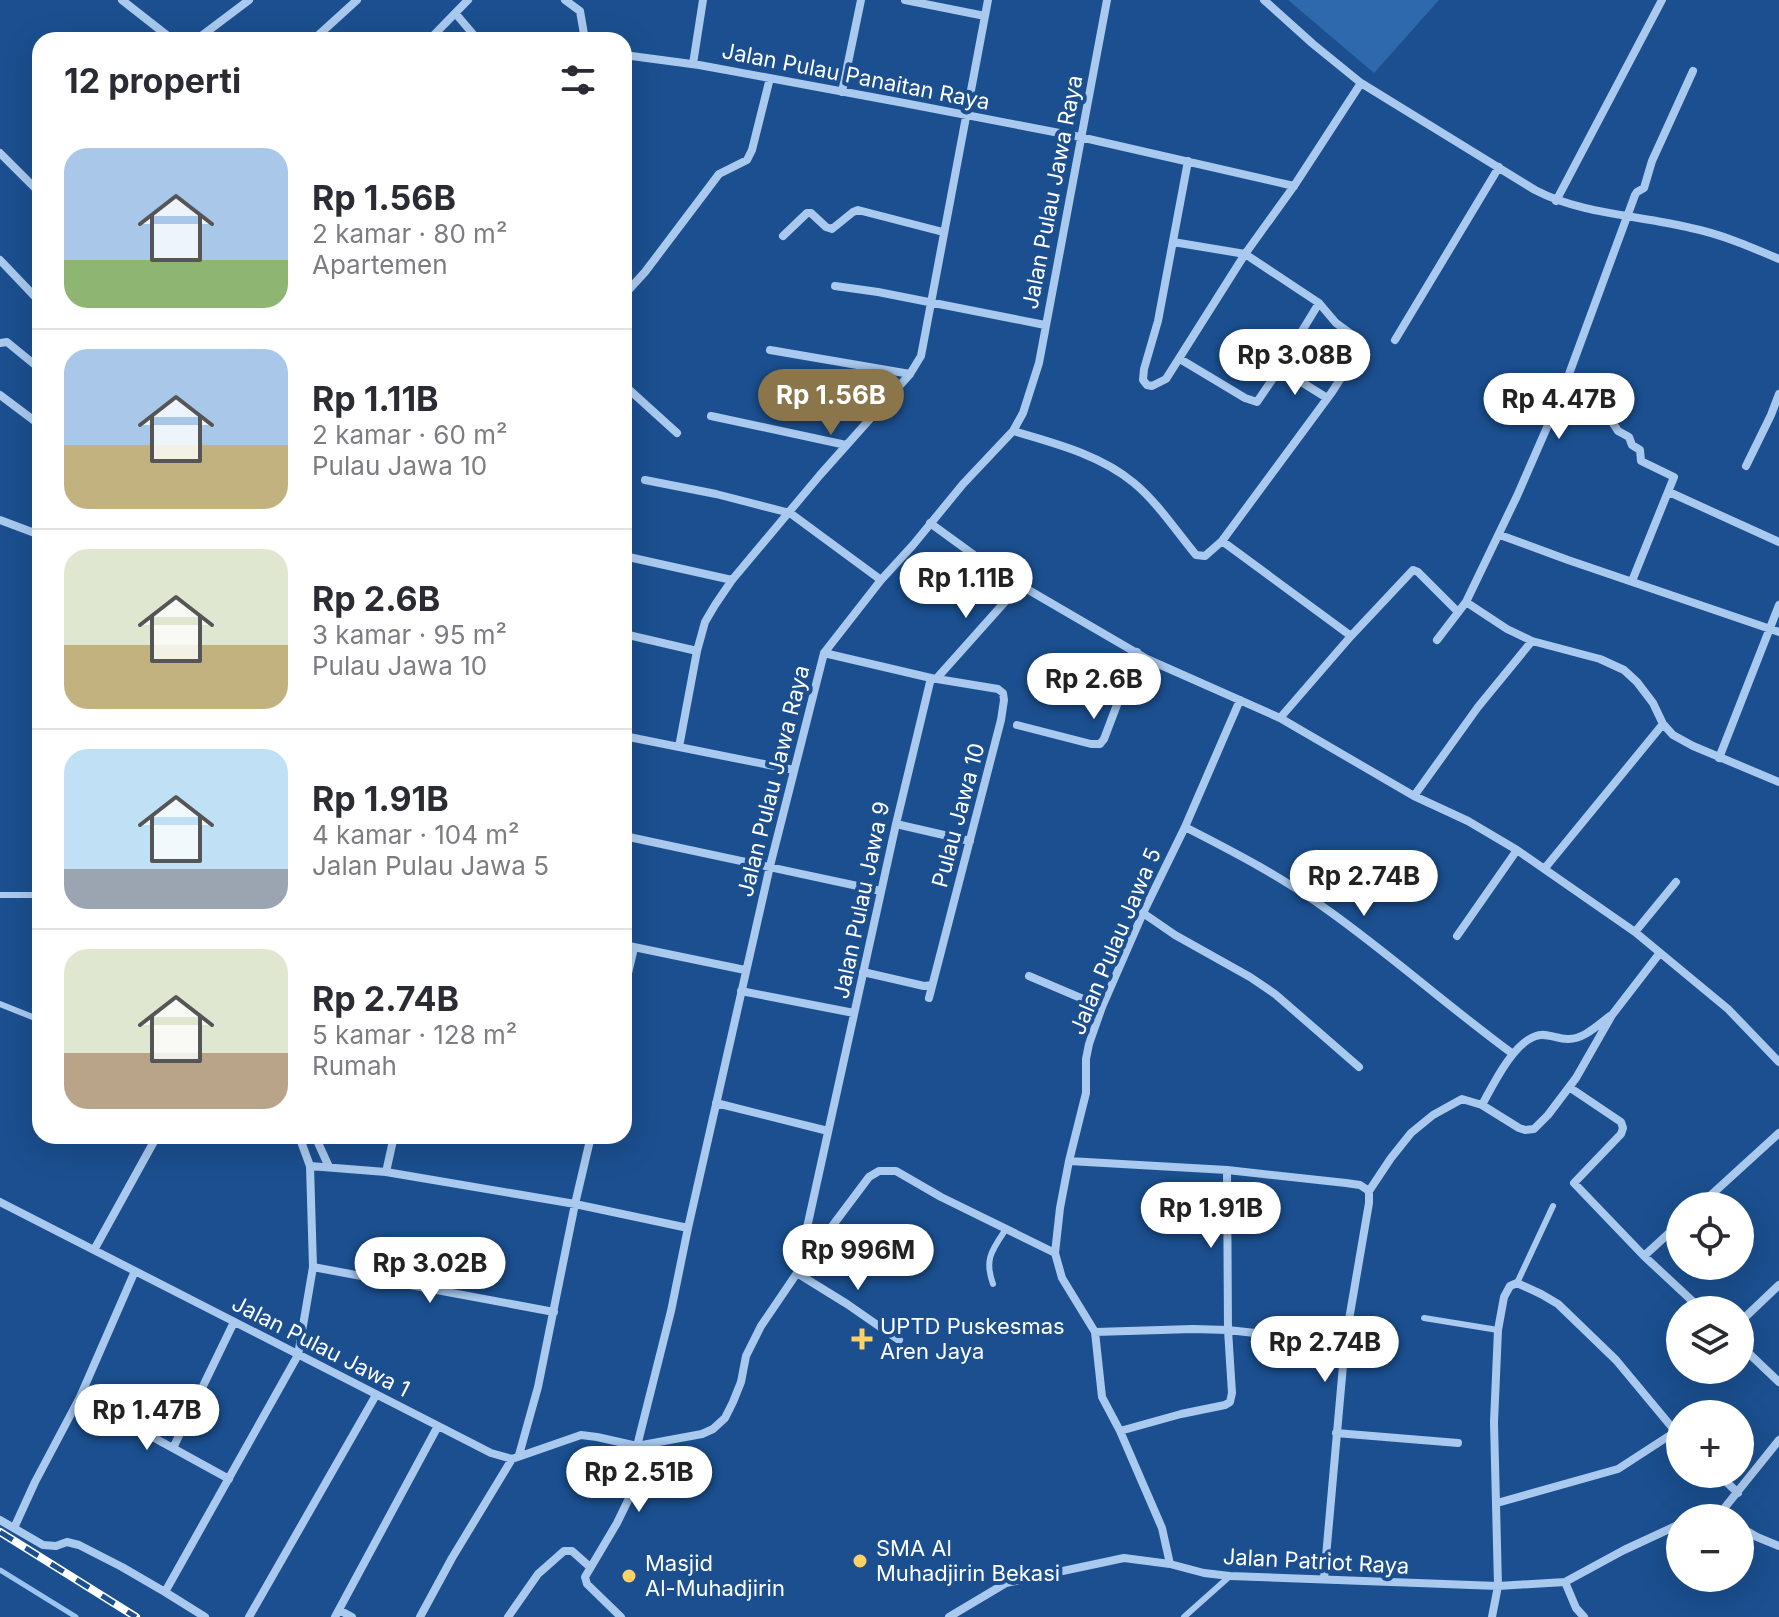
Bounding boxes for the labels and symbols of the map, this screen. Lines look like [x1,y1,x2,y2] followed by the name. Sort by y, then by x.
[720,37,992,115] street label: Jalan Pulau Panaitan Raya
[1017,73,1087,311] street label: Jalan Pulau Jawa Raya
[1212,329,1378,397] pin: Rp 3.08B
[748,369,914,437] pin: Rp 1.56B
[1476,373,1642,441] pin: Rp 4.47B
[883,552,1049,620] pin: Rp 1.11B
[1020,653,1168,721] pin: Rp 2.6B
[732,662,814,900] street label: Jalan Pulau Jawa Raya
[926,740,990,890] street label: Pulau Jawa 10
[827,799,895,1001] street label: Jalan Pulau Jawa 9
[1064,844,1166,1038] street label: Jalan Pulau Jawa 5
[1281,850,1447,918] pin: Rp 2.74B
[1128,1182,1294,1250] pin: Rp 1.91B
[784,1224,932,1292] pin: Rp 996M
[347,1237,513,1305] pin: Rp 3.02B
[228,1290,414,1402] street label: Jalan Pulau Jawa 1
[880,1313,1065,1364] place label: UPTD Puskesmas Aren Jaya
[1242,1316,1408,1384] pin: Rp 2.74B
[851,1328,873,1350] marker: UPTD Puskesmas Aren Jaya
[64,1384,230,1452] pin: Rp 1.47B
[556,1446,722,1514] pin: Rp 2.51B
[876,1535,1060,1586] place label: SMA Al Muhadjirin Bekasi
[1222,1543,1410,1579] street label: Jalan Patriot Raya
[645,1550,785,1601] place label: Masjid Al-Muhadjirin
[851,1552,869,1570] marker: SMA Al Muhadjirin Bekasi
[620,1567,638,1585] marker: Masjid Al-Muhadjirin

